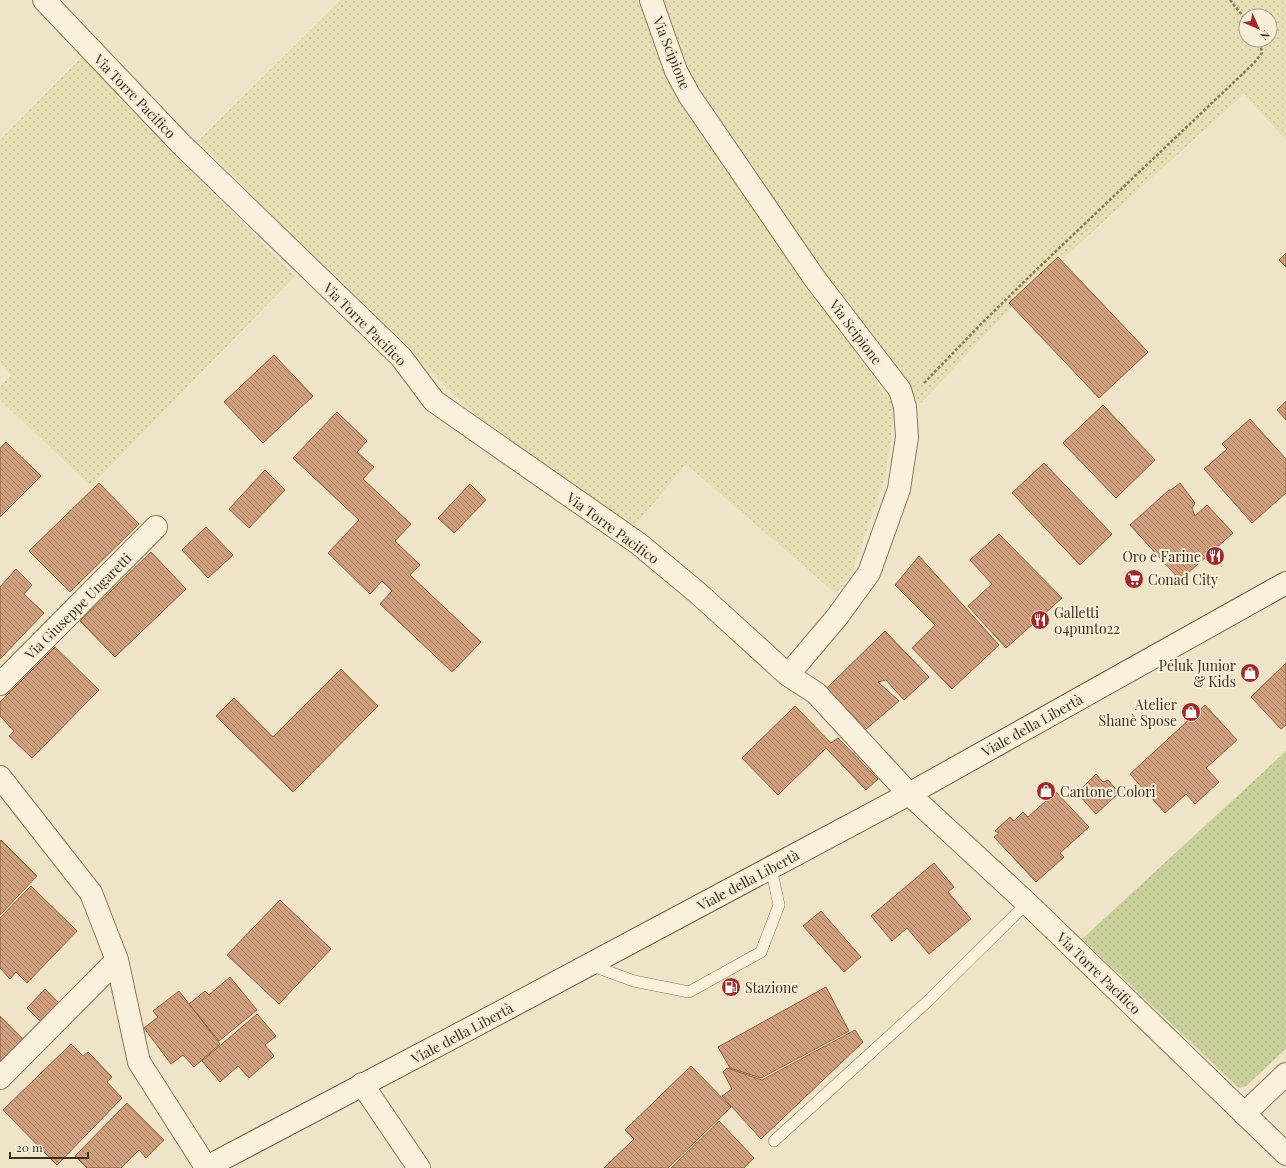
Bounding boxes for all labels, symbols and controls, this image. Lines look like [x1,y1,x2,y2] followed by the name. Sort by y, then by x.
[1238,8,1278,48] north arrow
[648,13,695,92] street label: Via Scipione
[1257,27,1274,44] text: N
[89,49,180,142] street label: Via Torre Pacifico
[319,278,411,370] street label: Via Torre Pacifico
[825,295,887,368] street label: Via Scipione
[562,487,663,568] street label: Via Torre Pacifico
[1204,545,1226,567] restaurant icon: Oro e Farine
[1122,547,1201,566] place label: Oro e Farine
[20,549,135,664] street label: Via Giuseppe Ungaretti
[1123,568,1145,590] supermarket icon: Conad City
[1148,570,1218,589] place label: Conad City
[1054,603,1120,638] place label: Galletti 04punto22
[1029,609,1051,631] restaurant icon: Galletti 04punto22
[1159,656,1237,691] place label: Peluk Junior & Kids
[1239,662,1261,684] shop icon: Peluk Junior & Kids
[977,689,1086,761] street label: Viale della Libertà
[1099,695,1178,730] place label: Atelier Shanè Spose
[1180,701,1202,723] shop icon: Atelier Shanè Spose
[1035,780,1057,802] shop icon: Cantone Colori
[1060,782,1156,801] place label: Cantone Colori
[693,845,802,915] street label: Viale della Libertà
[1052,927,1145,1018] street label: Via Torre Pacifico
[720,976,742,998] fuel station icon: Stazione
[745,978,798,997] place label: Stazione
[407,998,516,1068] street label: Viale della Libertà
[10,1134,88,1160] scale bar
[16,1139,43,1155] text: 20 m

